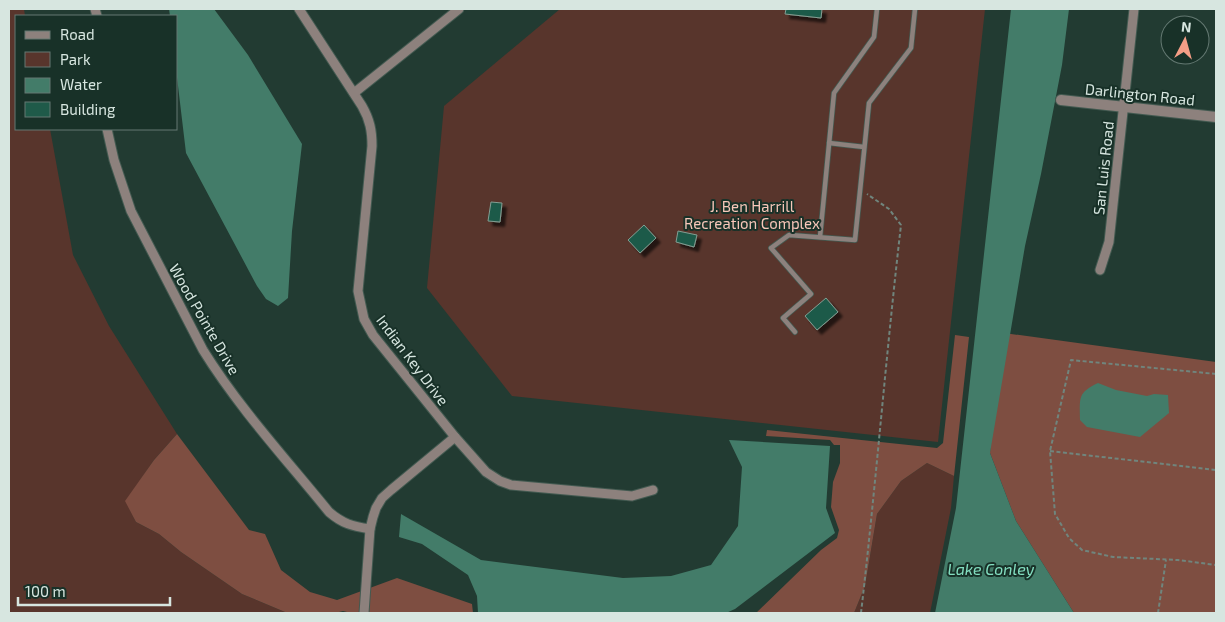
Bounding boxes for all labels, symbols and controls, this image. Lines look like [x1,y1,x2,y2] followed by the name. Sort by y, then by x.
[15,15,178,130] legend
[1160,15,1210,65] north arrow
[1180,18,1192,36] text: N
[60,25,95,43] text: Road
[60,50,91,68] text: Park
[60,75,102,93] text: Water
[1084,79,1196,109] street label: Darlington Road
[60,100,116,118] text: Building
[1089,120,1117,216] street label: San Luis Road
[684,197,820,232] park label: J. Ben Harrill Recreation Complex
[166,260,244,378] street label: Wood Pointe Drive
[373,311,453,409] street label: Indian Key Drive
[948,559,1035,579] water label: Lake Conley
[18,574,170,606] scale bar
[25,582,66,600] text: 100 m

